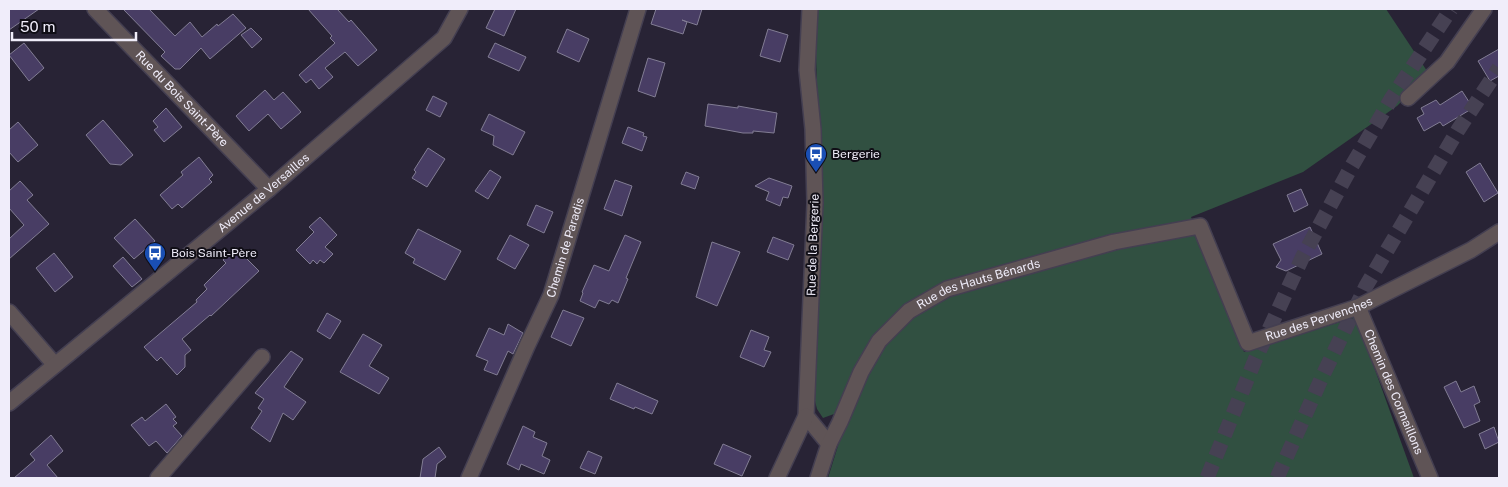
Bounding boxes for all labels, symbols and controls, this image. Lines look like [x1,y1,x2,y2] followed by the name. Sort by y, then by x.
[12,10,136,42] scale bar
[20,18,55,35] text: 50 m
[133,48,231,150] street label: Rue du Bois Saint-Père
[804,142,828,173] bus stop icon: Bergerie
[832,147,880,161] place label: Bergerie
[215,151,312,235] street label: Avenue de Versailles
[804,193,822,296] street label: Rue de la Bergerie
[544,196,587,299] street label: Chemin de Paradis
[143,241,167,272] bus stop icon: Bois Saint-Père
[171,246,257,260] place label: Bois Saint-Père
[914,256,1042,312] street label: Rue des Hauts Bénards
[1263,294,1375,344] street label: Rue des Pervenches
[1361,327,1426,456] street label: Chemin des Cormaillons

